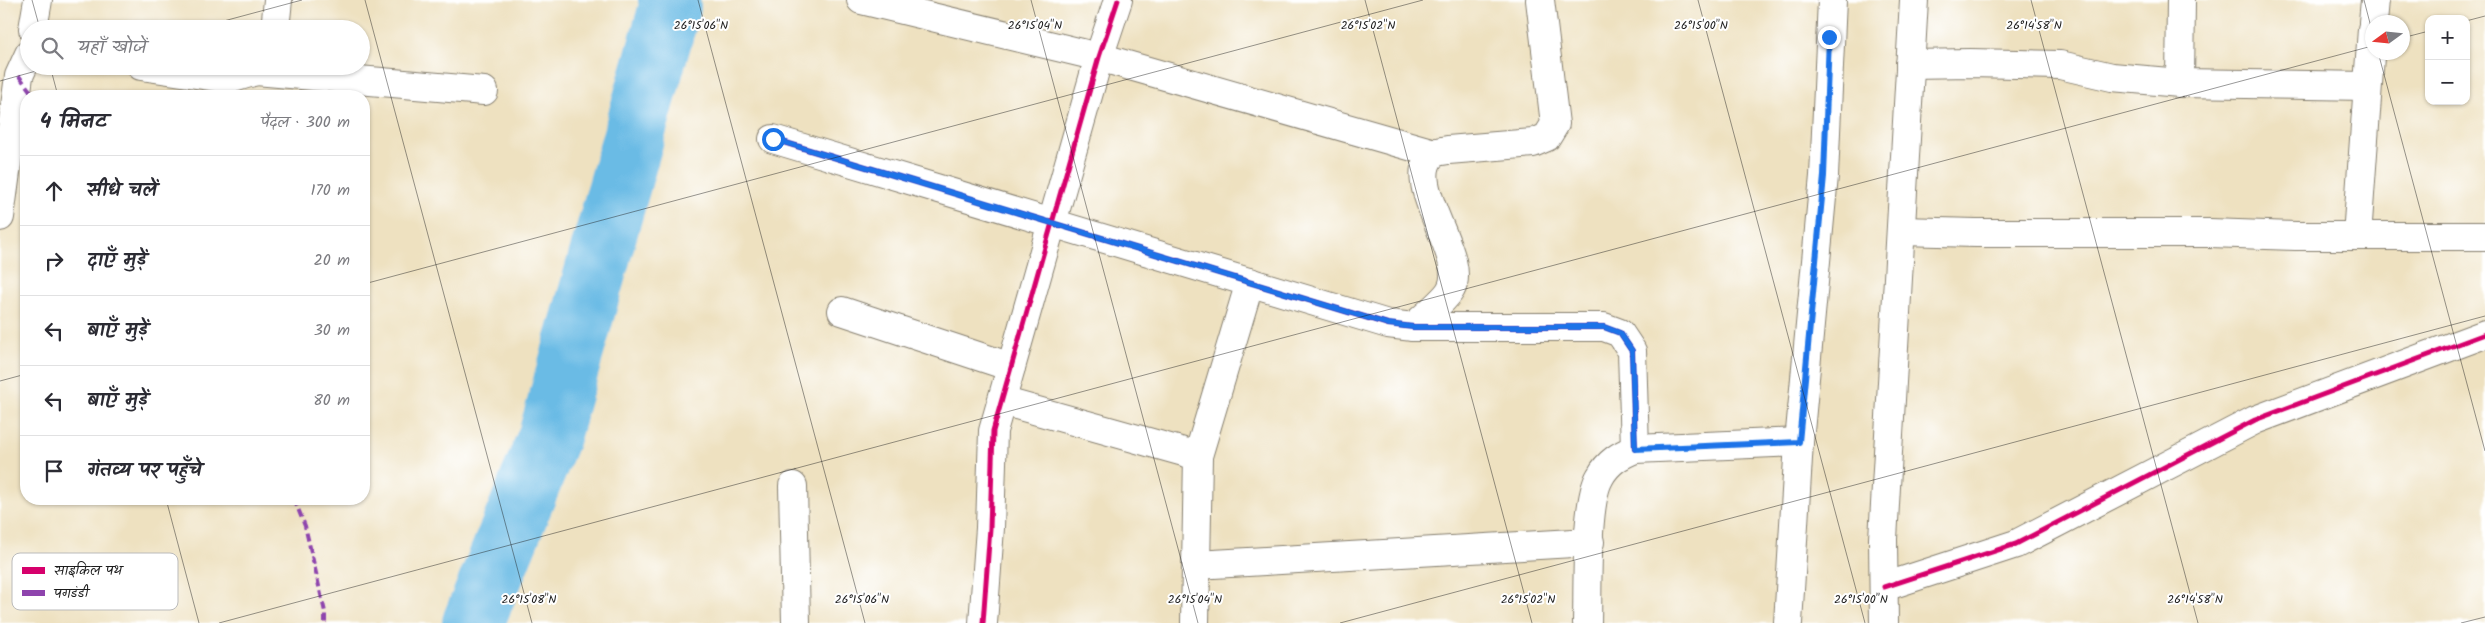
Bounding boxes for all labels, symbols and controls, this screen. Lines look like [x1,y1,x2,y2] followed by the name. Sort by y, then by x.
[2365,15,2410,60] north arrow
[2425,15,2470,105] map controls
[2425,15,2470,60] button: +
[674,16,728,35] text: 26°15'06"N
[1008,16,1062,35] text: 26°15'04"N
[1341,16,1395,35] text: 26°15'02"N
[1674,16,1728,35] text: 26°15'00"N
[2006,16,2062,35] text: 26°14'58"N
[20,20,370,75] search box
[1818,26,1841,49] route end
[78,33,147,63] text: यहाँ खोजें
[38,34,66,62] icon: search
[2425,60,2470,105] button: −
[40,106,107,139] text: 4 मिनट
[261,110,350,135] text: पैदल · 300 m
[762,128,785,151] route start
[87,176,157,206] text: सीधे चलें
[40,177,68,205] icon: ahead
[310,178,350,203] text: 170 m
[87,246,146,276] text: दाएँ मुड़ें
[40,247,68,275] icon: right
[314,248,350,273] text: 20 m
[87,316,148,346] text: बाएँ मुड़ें
[40,317,68,345] icon: left
[314,318,350,343] text: 30 m
[87,386,148,416] text: बाएँ मुड़ें
[40,387,68,415] icon: left
[313,388,350,413] text: 80 m
[87,456,202,486] text: गंतव्य पर पहुँचे
[40,457,68,485] icon: arrive
[12,553,178,610] legend
[54,560,124,582] text: साइकिल पथ
[53,583,91,605] text: पगडंडी
[502,590,556,609] text: 26°15'08"N
[835,590,889,609] text: 26°15'06"N
[1168,590,1222,609] text: 26°15'04"N
[1501,590,1555,609] text: 26°15'02"N
[1834,590,1888,609] text: 26°15'00"N
[2167,590,2223,609] text: 26°14'58"N

